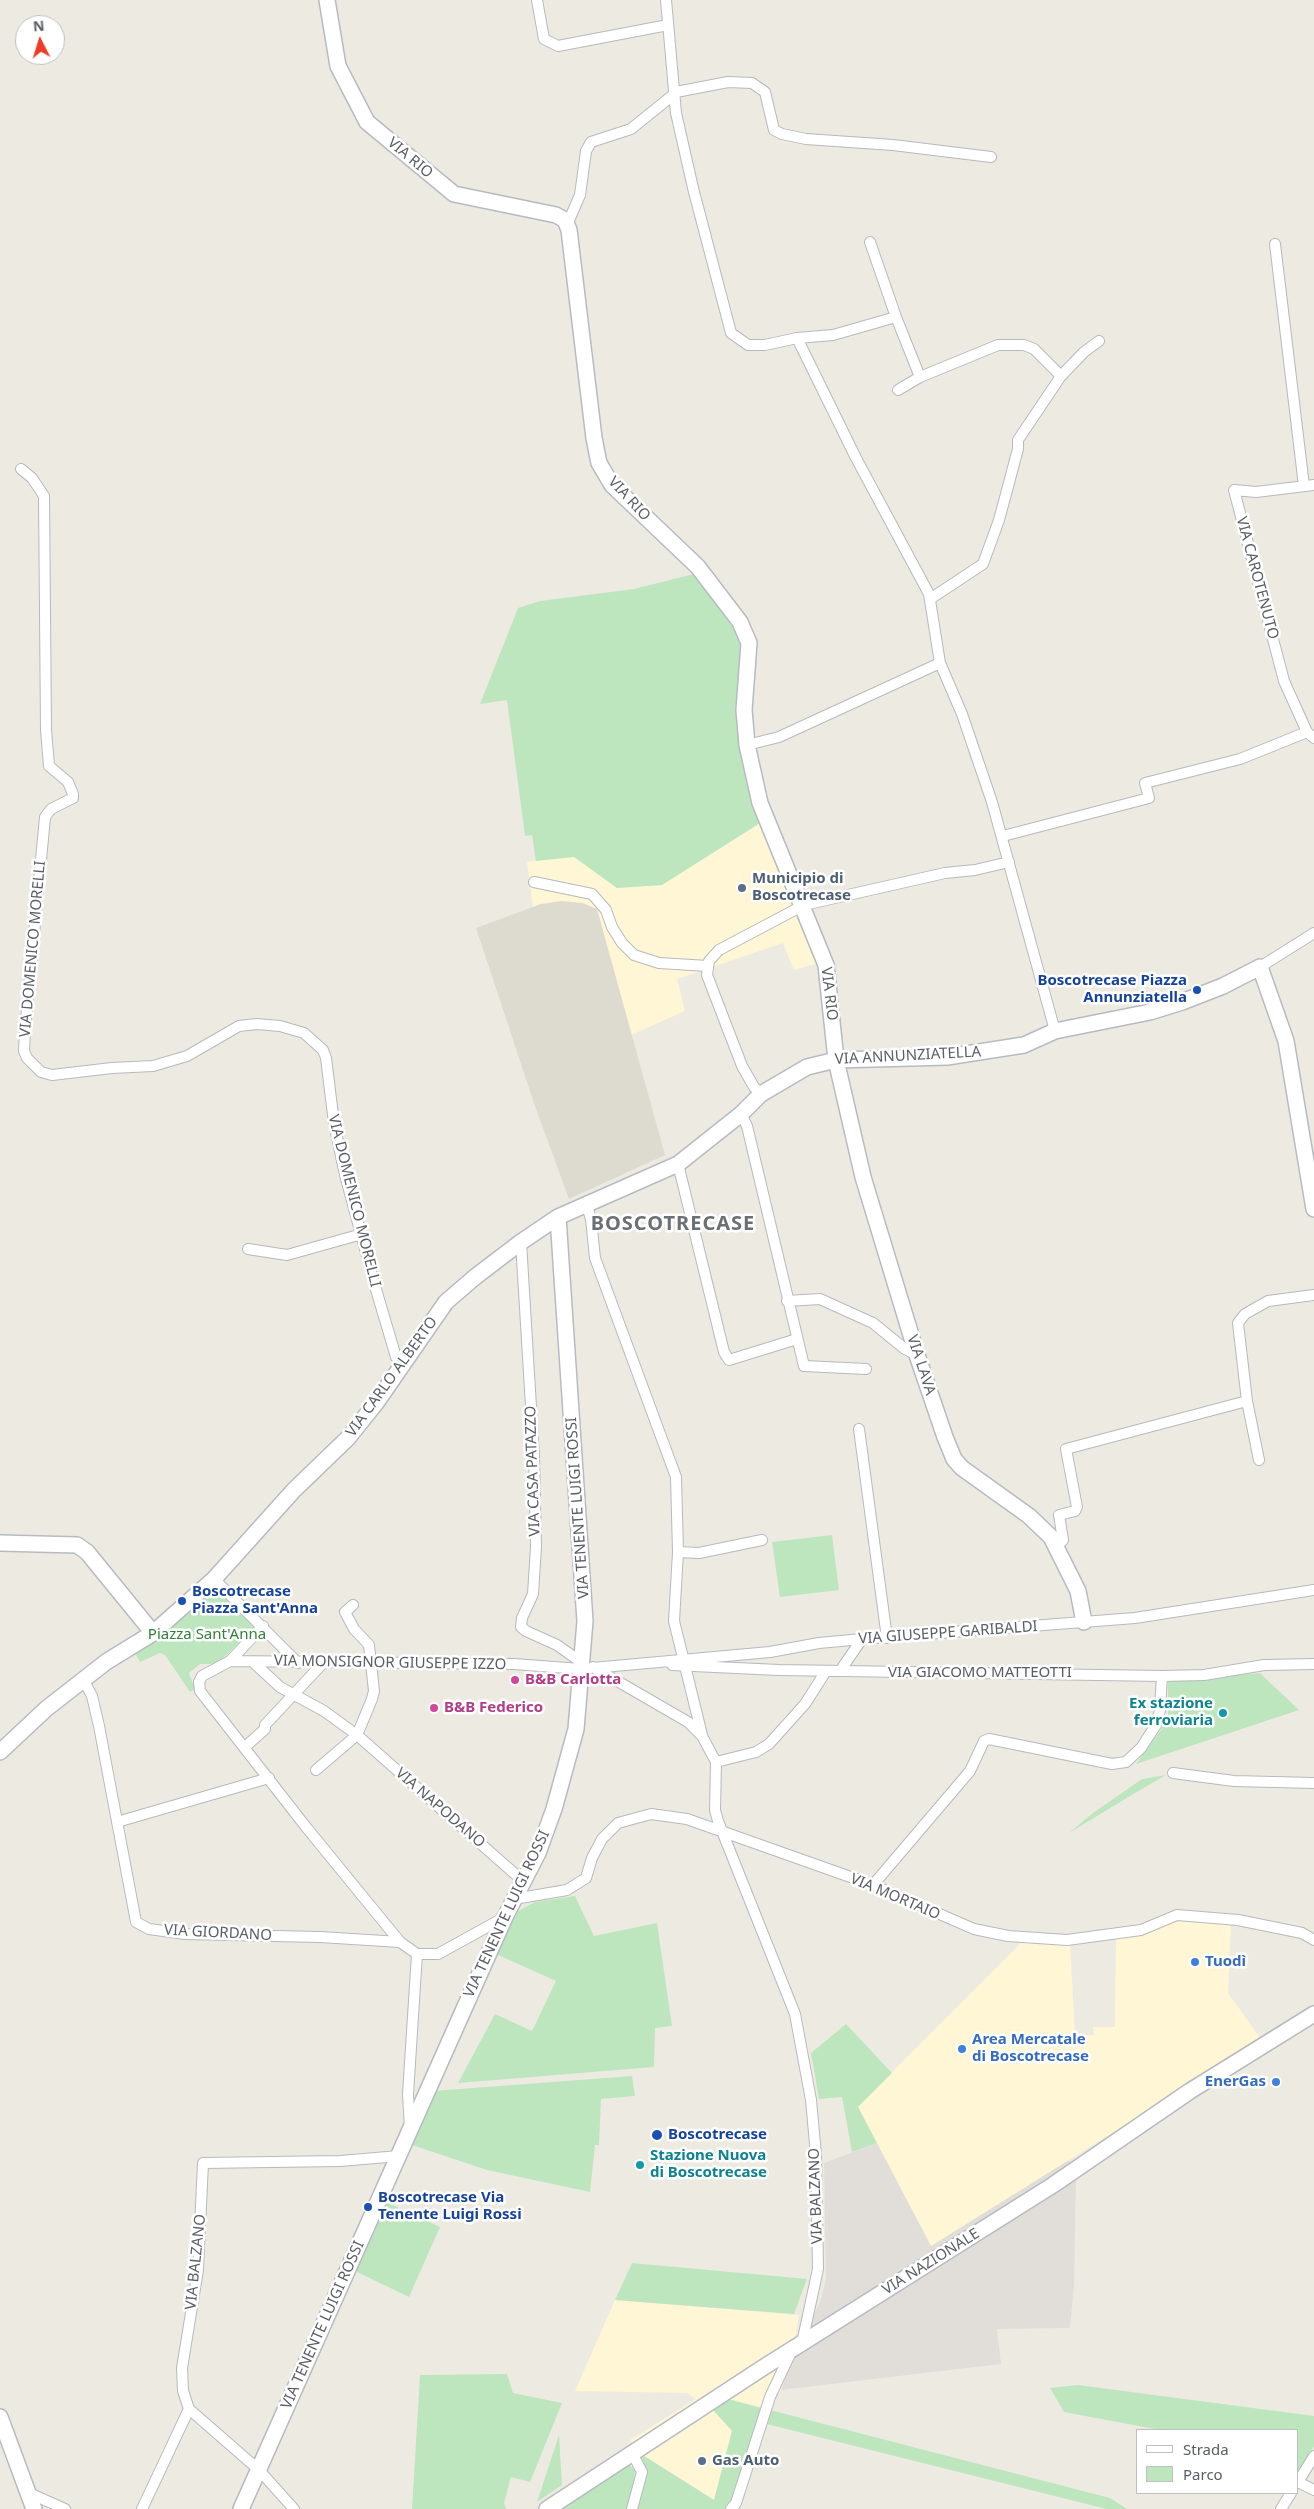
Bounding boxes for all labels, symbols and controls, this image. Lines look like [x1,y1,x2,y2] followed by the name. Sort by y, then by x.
[15,15,65,65] north arrow
[32,16,45,36] text: N
[384,134,436,182] street label: VIA RIO
[604,473,654,525] street label: VIA RIO
[1232,515,1282,641] street label: VIA CAROTENUTO
[16,860,50,1038] street label: VIA DOMENICO MORELLI
[752,870,851,905] place label: Municipio di Boscotrecase
[736,882,748,894] marker: Municipio di Boscotrecase
[817,966,841,1022] street label: VIA RIO
[1037,972,1187,1007] place label: Boscotrecase Piazza Annunziatella
[1191,984,1203,996] marker: Boscotrecase Piazza Annunziatella
[834,1043,982,1069] street label: VIA ANNUNZIATELLA
[324,1113,384,1289] street label: VIA DOMENICO MORELLI
[589,1212,757,1236] district label: BOSCOTRECASE
[342,1314,442,1440] street label: VIA CARLO ALBERTO
[903,1333,939,1397] street label: VIA LAVA
[522,1405,544,1537] street label: VIA CASA PATAZZO
[563,1416,593,1600] street label: VIA TENENTE LUIGI ROSSI
[192,1583,318,1618] place label: Boscotrecase Piazza Sant'Anna
[176,1595,188,1607] marker: Boscotrecase Piazza Sant'Anna
[858,1618,1038,1648] street label: VIA GIUSEPPE GARIBALDI
[148,1626,266,1644] park label: Piazza Sant'Anna
[274,1652,506,1674] street label: VIA MONSIGNOR GIUSEPPE IZZO
[888,1664,1072,1682] street label: VIA GIACOMO MATTEOTTI
[525,1671,621,1689] place label: B&B Carlotta
[509,1674,521,1686] marker: B&B Carlotta
[1129,1695,1213,1730] place label: Ex stazione ferroviaria
[444,1699,543,1717] place label: B&B Federico
[428,1702,440,1714] marker: B&B Federico
[1217,1707,1229,1719] marker: Ex stazione ferroviaria
[392,1764,488,1852] street label: VIA NAPODANO
[460,1828,554,2000] street label: VIA TENENTE LUIGI ROSSI
[847,1870,943,1924] street label: VIA MORTAIO
[164,1921,272,1945] street label: VIA GIORDANO
[1205,1953,1246,1971] place label: Tuodì
[1189,1956,1201,1968] marker: Tuodì
[972,2031,1089,2066] place label: Area Mercatale di Boscotrecase
[956,2043,968,2055] marker: Area Mercatale di Boscotrecase
[1205,2073,1266,2091] place label: EnerGas
[1270,2076,1282,2088] marker: EnerGas
[668,2126,767,2144] place label: Boscotrecase
[650,2128,664,2142] marker: Boscotrecase
[650,2147,767,2182] place label: Stazione Nuova di Boscotrecase
[805,2148,827,2244] street label: VIA BALZANO
[634,2159,646,2171] marker: Stazione Nuova di Boscotrecase
[378,2189,522,2224] place label: Boscotrecase Via Tenente Luigi Rossi
[362,2201,374,2213] marker: Boscotrecase Via Tenente Luigi Rossi
[182,2213,210,2311] street label: VIA BALZANO
[879,2225,983,2299] street label: VIA NAZIONALE
[278,2238,368,2412] street label: VIA TENENTE LUIGI ROSSI
[1136,2429,1299,2494] legend
[1183,2439,1229,2459] text: Strada
[712,2452,779,2470] place label: Gas Auto
[696,2455,708,2467] marker: Gas Auto
[1183,2464,1223,2484] text: Parco

